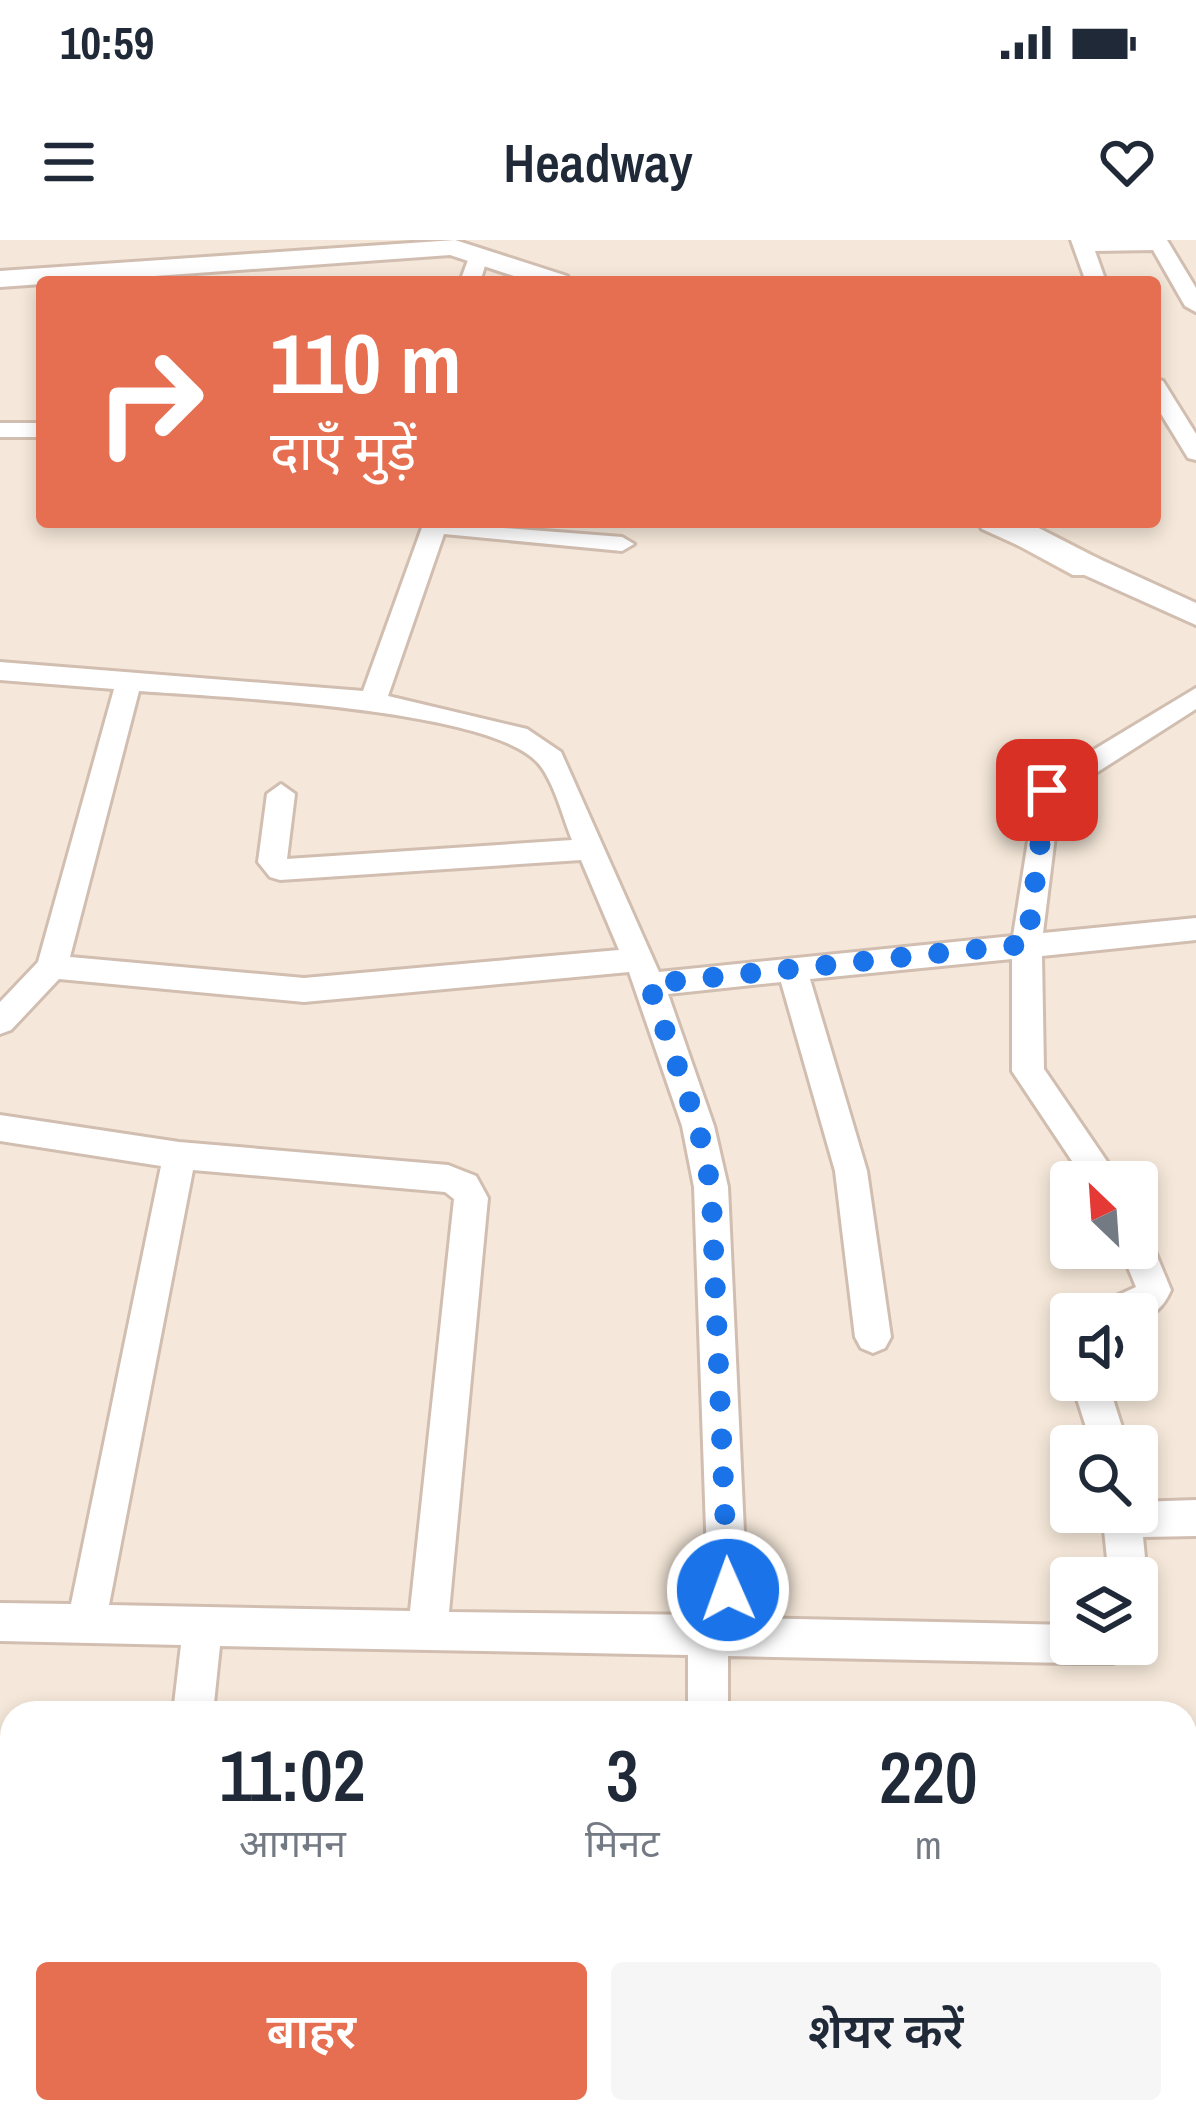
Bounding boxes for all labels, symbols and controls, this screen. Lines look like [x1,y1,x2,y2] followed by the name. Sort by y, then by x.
[60,12,154,73] text: 10:59
[503,126,693,199] text: Headway
[36,129,102,195] icon: menu
[1094,129,1160,195] icon: heart
[270,306,462,419] text: 110 m
[72,324,228,480] icon: right
[270,414,416,487] text: दाएँ मुड़ें
[996,739,1098,841] pin
[1014,757,1080,823] icon: arrive
[1050,1161,1158,1269] north arrow
[1050,1161,1158,1665] map controls
[1050,1293,1158,1401] button: sound
[1050,1425,1158,1533] button: search
[665,1527,791,1653] position arrow
[1050,1557,1158,1665] button: layers
[219,1726,366,1823] text: 11:02
[606,1726,639,1823] text: 3
[879,1728,978,1825] text: 220
[239,1817,346,1869] text: आगमन
[585,1817,660,1869] text: मिनट
[915,1819,942,1871] text: m
[36,1962,587,2100] button: बाहर
[611,1962,1161,2100] button: शेयर करें

